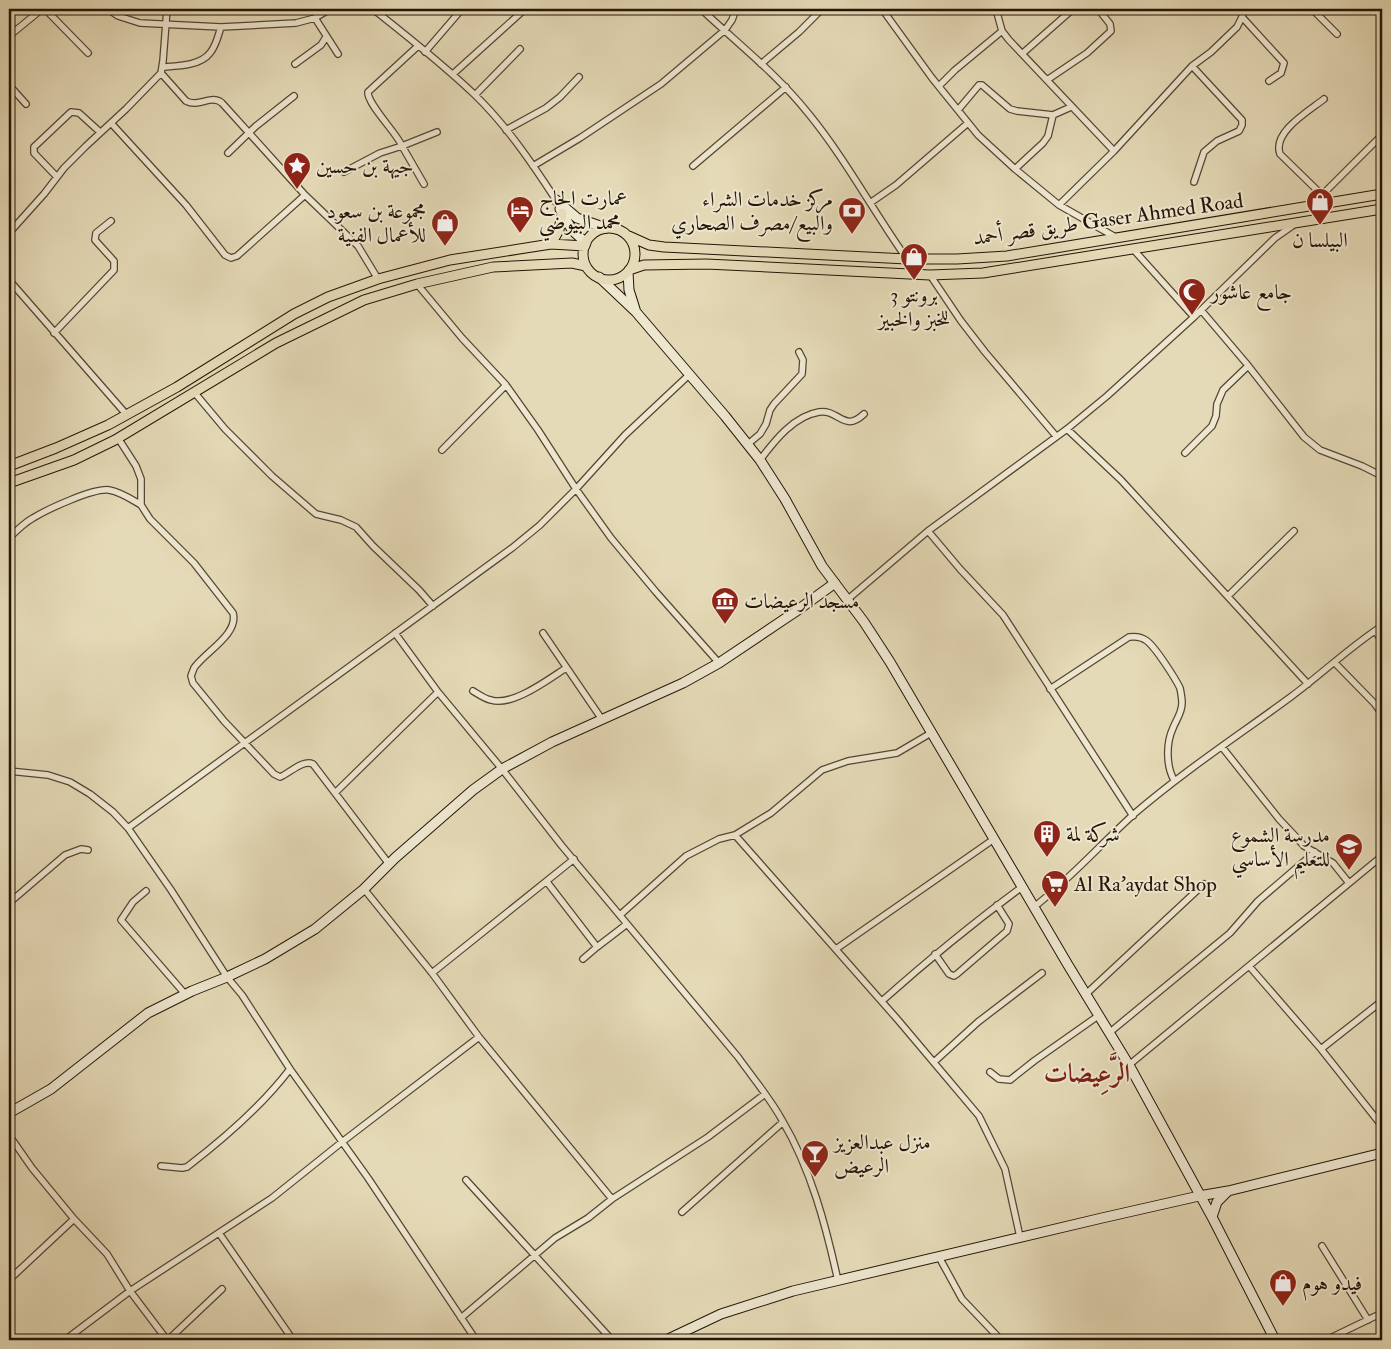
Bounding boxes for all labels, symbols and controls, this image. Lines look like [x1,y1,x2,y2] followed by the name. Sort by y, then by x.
[282,151,312,190] place icon: جيهة بن حسين
[316,153,414,180] place label: جيهة بن حسين
[539,185,627,242] place label: عمارت الحاج محمد البيوضي
[971,185,1246,252] street label: طريق قصر أحمد Gaser Ahmed Road
[671,186,833,242] place label: مركز خدمات الشراء والبيع/مصرف الصحاري
[1305,187,1335,226] shop icon: البيلسا ن
[505,195,535,234] hotel icon: عمارت الحاج محمد البيوضي
[837,196,867,235] bank icon: مركز خدمات الشراء والبيع/مصرف الصحاري
[326,198,426,249] place label: مجموعة بن سعود للأعمال الفنية
[430,208,460,247] shop icon: مجموعة بن سعود للأعمال الفنية
[1292,227,1348,254] place label: البيلسا ن
[899,242,929,281] shop icon: برونتو 3 للخبز والخبيز
[1177,277,1207,316] mosque icon: جامع عاشور
[1209,279,1292,311] place label: جامع عاشور
[876,282,950,333] place label: برونتو 3 للخبز والخبيز
[710,586,740,625] museum icon: مسجد الرعيضات
[744,588,859,615] place label: مسجد الرعيضات
[1032,819,1062,858] building icon: شركة لمة
[1066,821,1120,848] place label: شركة لمة
[1231,822,1330,880] place label: مدرسة الشموع للتعليم الأساسي
[1334,832,1364,871] school or university icon: مدرسة الشموع للتعليم الأساسي
[1040,869,1070,908] supermarket icon: Al Ra'aydat Shop
[1073,871,1217,898] place label: Al Ra'aydat Shop
[1044,1052,1130,1095] district label: الرَّعِيضات
[832,1129,931,1180] place label: منزل عبدالعزيز الرعيض
[800,1139,830,1178] bar icon: منزل عبدالعزيز الرعيض
[1268,1268,1298,1307] shop icon: فيدو هوم
[1302,1270,1362,1301] place label: فيدو هوم

